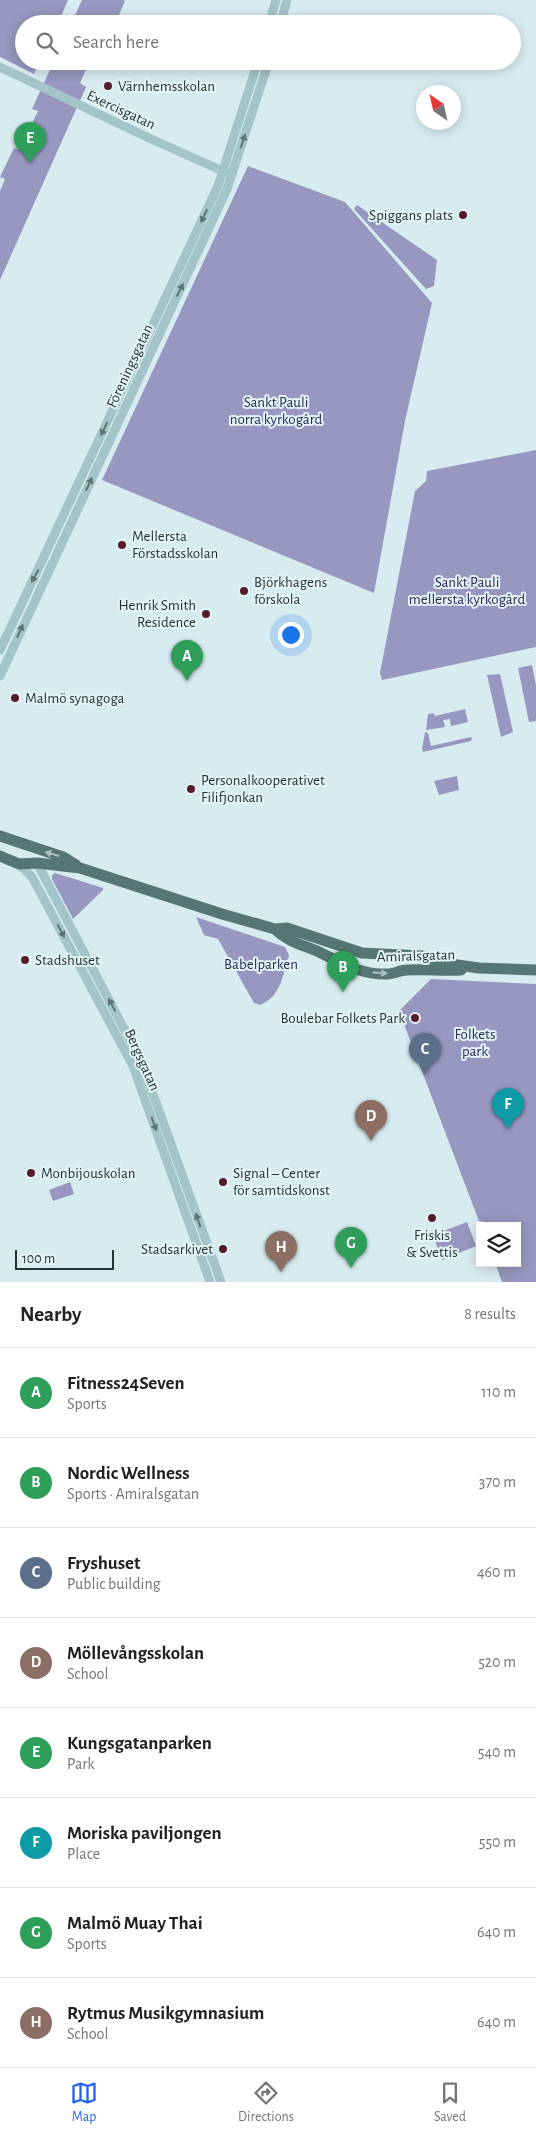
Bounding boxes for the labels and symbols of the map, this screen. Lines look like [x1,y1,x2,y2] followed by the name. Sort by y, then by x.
[118,79,215,94] place label: Värnhemsskolan
[102,80,114,92] marker: Värnhemsskolan
[416,85,461,130] north arrow
[84,88,158,132] street label: Exercisgatan
[14,122,46,163] pin: E
[240,133,248,148] one-way arrow
[369,208,453,223] place label: Spiggans plats
[200,209,208,223] one-way arrow
[457,209,469,221] marker: Spiggans plats
[176,283,184,298] one-way arrow
[104,322,156,410] street label: Föreningsgatan
[230,395,322,427] park label: Sankt Pauli norra kyrkogård
[100,422,108,436] one-way arrow
[86,477,94,491] one-way arrow
[132,529,218,561] place label: Mellersta Förstadsskolan
[116,539,128,551] marker: Mellersta Förstadsskolan
[31,568,39,583] one-way arrow
[254,575,327,607] place label: Björkhagens förskola
[409,575,525,607] park label: Sankt Pauli mellersta kyrkogård
[238,585,250,597] marker: Björkhagens förskola
[119,598,196,630] place label: Henrik Smith Residence
[200,608,212,620] marker: Henrik Smith Residence
[278,622,304,648] your location
[17,624,25,638] one-way arrow
[171,640,203,681] pin: A
[25,691,125,706] place label: Malmö synagoga
[9,692,21,704] marker: Malmö synagoga
[201,773,325,805] place label: Personalkooperativet Filifjonkan
[185,783,197,795] marker: Personalkooperativet Filifjonkan
[45,849,60,857] one-way arrow
[57,923,65,938] one-way arrow
[377,947,455,965] street label: Amiralsgatan
[327,951,359,992] pin: B
[35,953,100,968] place label: Stadshuset
[19,954,31,966] marker: Stadshuset
[224,957,298,972] park label: Babelparken
[372,969,388,977] one-way arrow
[107,998,116,1011] one-way arrow
[280,1011,405,1026] place label: Boulebar Folkets Park
[409,1012,421,1024] marker: Boulebar Folkets Park
[122,1027,162,1093] street label: Bergsgatan
[455,1027,495,1059] park label: Folkets park
[409,1033,441,1074] pin: C
[492,1088,524,1129] pin: F
[355,1100,387,1141] pin: D
[150,1117,158,1132] one-way arrow
[41,1166,136,1181] place label: Monbijouskolan
[233,1166,330,1198] place label: Signal – Center för samtidskonst
[25,1167,37,1179] marker: Monbijouskolan
[217,1176,229,1188] marker: Signal – Center för samtidskonst
[194,1212,202,1227] one-way arrow
[426,1212,438,1224] marker: Friskis & Svettis
[335,1227,367,1268] pin: G
[406,1228,458,1260] place label: Friskis & Svettis
[265,1231,297,1272] pin: H
[141,1242,213,1257] place label: Stadsarkivet
[217,1243,229,1255] marker: Stadsarkivet
[15,1247,114,1270] scale bar

